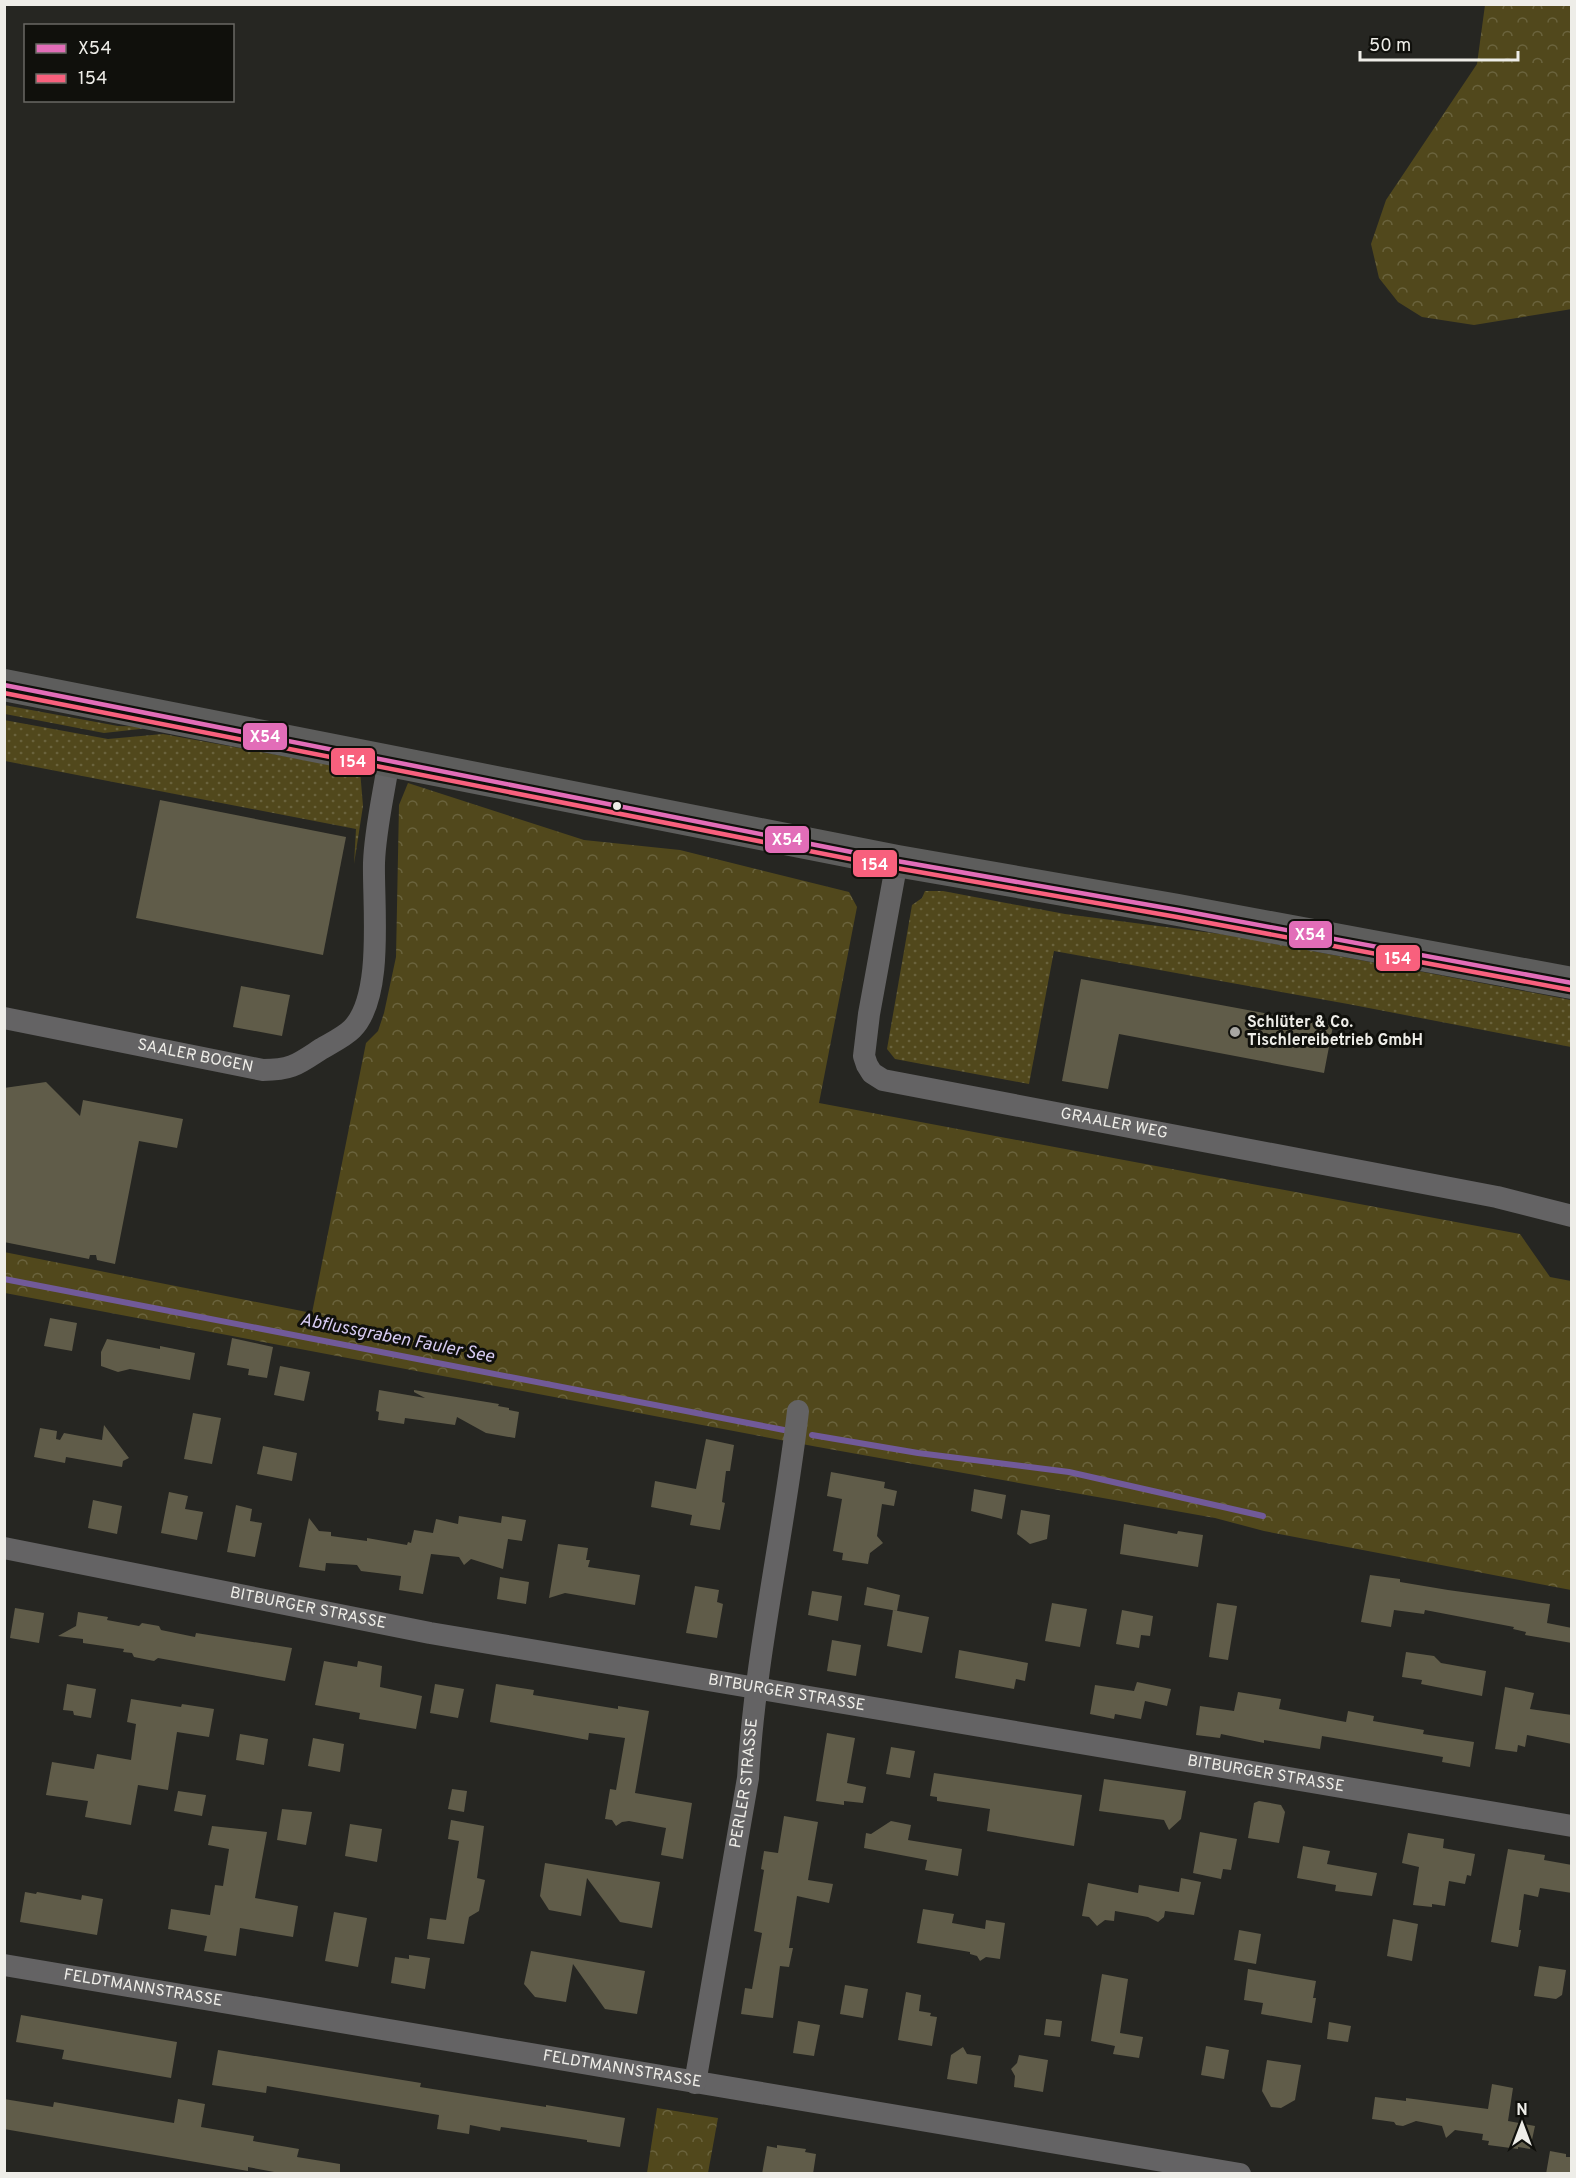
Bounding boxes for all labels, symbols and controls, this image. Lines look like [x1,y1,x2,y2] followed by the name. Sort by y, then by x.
[24,24,234,102] legend
[1360,24,1518,62] scale bar
[1369,35,1411,58] text: 50 m
[78,38,112,61] text: X54
[78,68,107,91] text: 154
[242,722,288,751] line badge: X54
[249,728,281,748] text: X54
[330,747,376,776] line badge: 154
[340,753,366,773] text: 154
[611,800,623,812] unlabelled marker
[764,825,810,854] line badge: X54
[771,831,803,851] text: X54
[852,849,898,878] line badge: 154
[862,856,888,876] text: 154
[1288,920,1333,949] line badge: X54
[1294,926,1326,946] text: X54
[1375,944,1421,972] line badge: 154
[1385,950,1411,970] text: 154
[1247,1013,1423,1051] place label: Schlüter & Co. Tischlereibetrieb GmbH
[1228,1025,1242,1039] marker: Schlüter & Co. Tischlereibetrieb GmbH
[136,1035,255,1078] street label: SAALER BOGEN
[1059,1104,1169,1144] street label: GRAALER WEG
[298,1309,497,1369] water label: Abflussgraben Fauler See
[228,1583,388,1634] street label: BITBURGER STRASSE
[706,1670,867,1716] street label: BITBURGER STRASSE
[726,1717,763,1850] street label: PERLER STRASSE
[1186,1751,1346,1797] street label: BITBURGER STRASSE
[62,1965,224,2012] street label: FELDTMANNSTRASSE
[541,2046,703,2093] street label: FELDTMANNSTRASSE
[1492,2094,1552,2154] north arrow
[1516,2101,1528,2121] text: N

